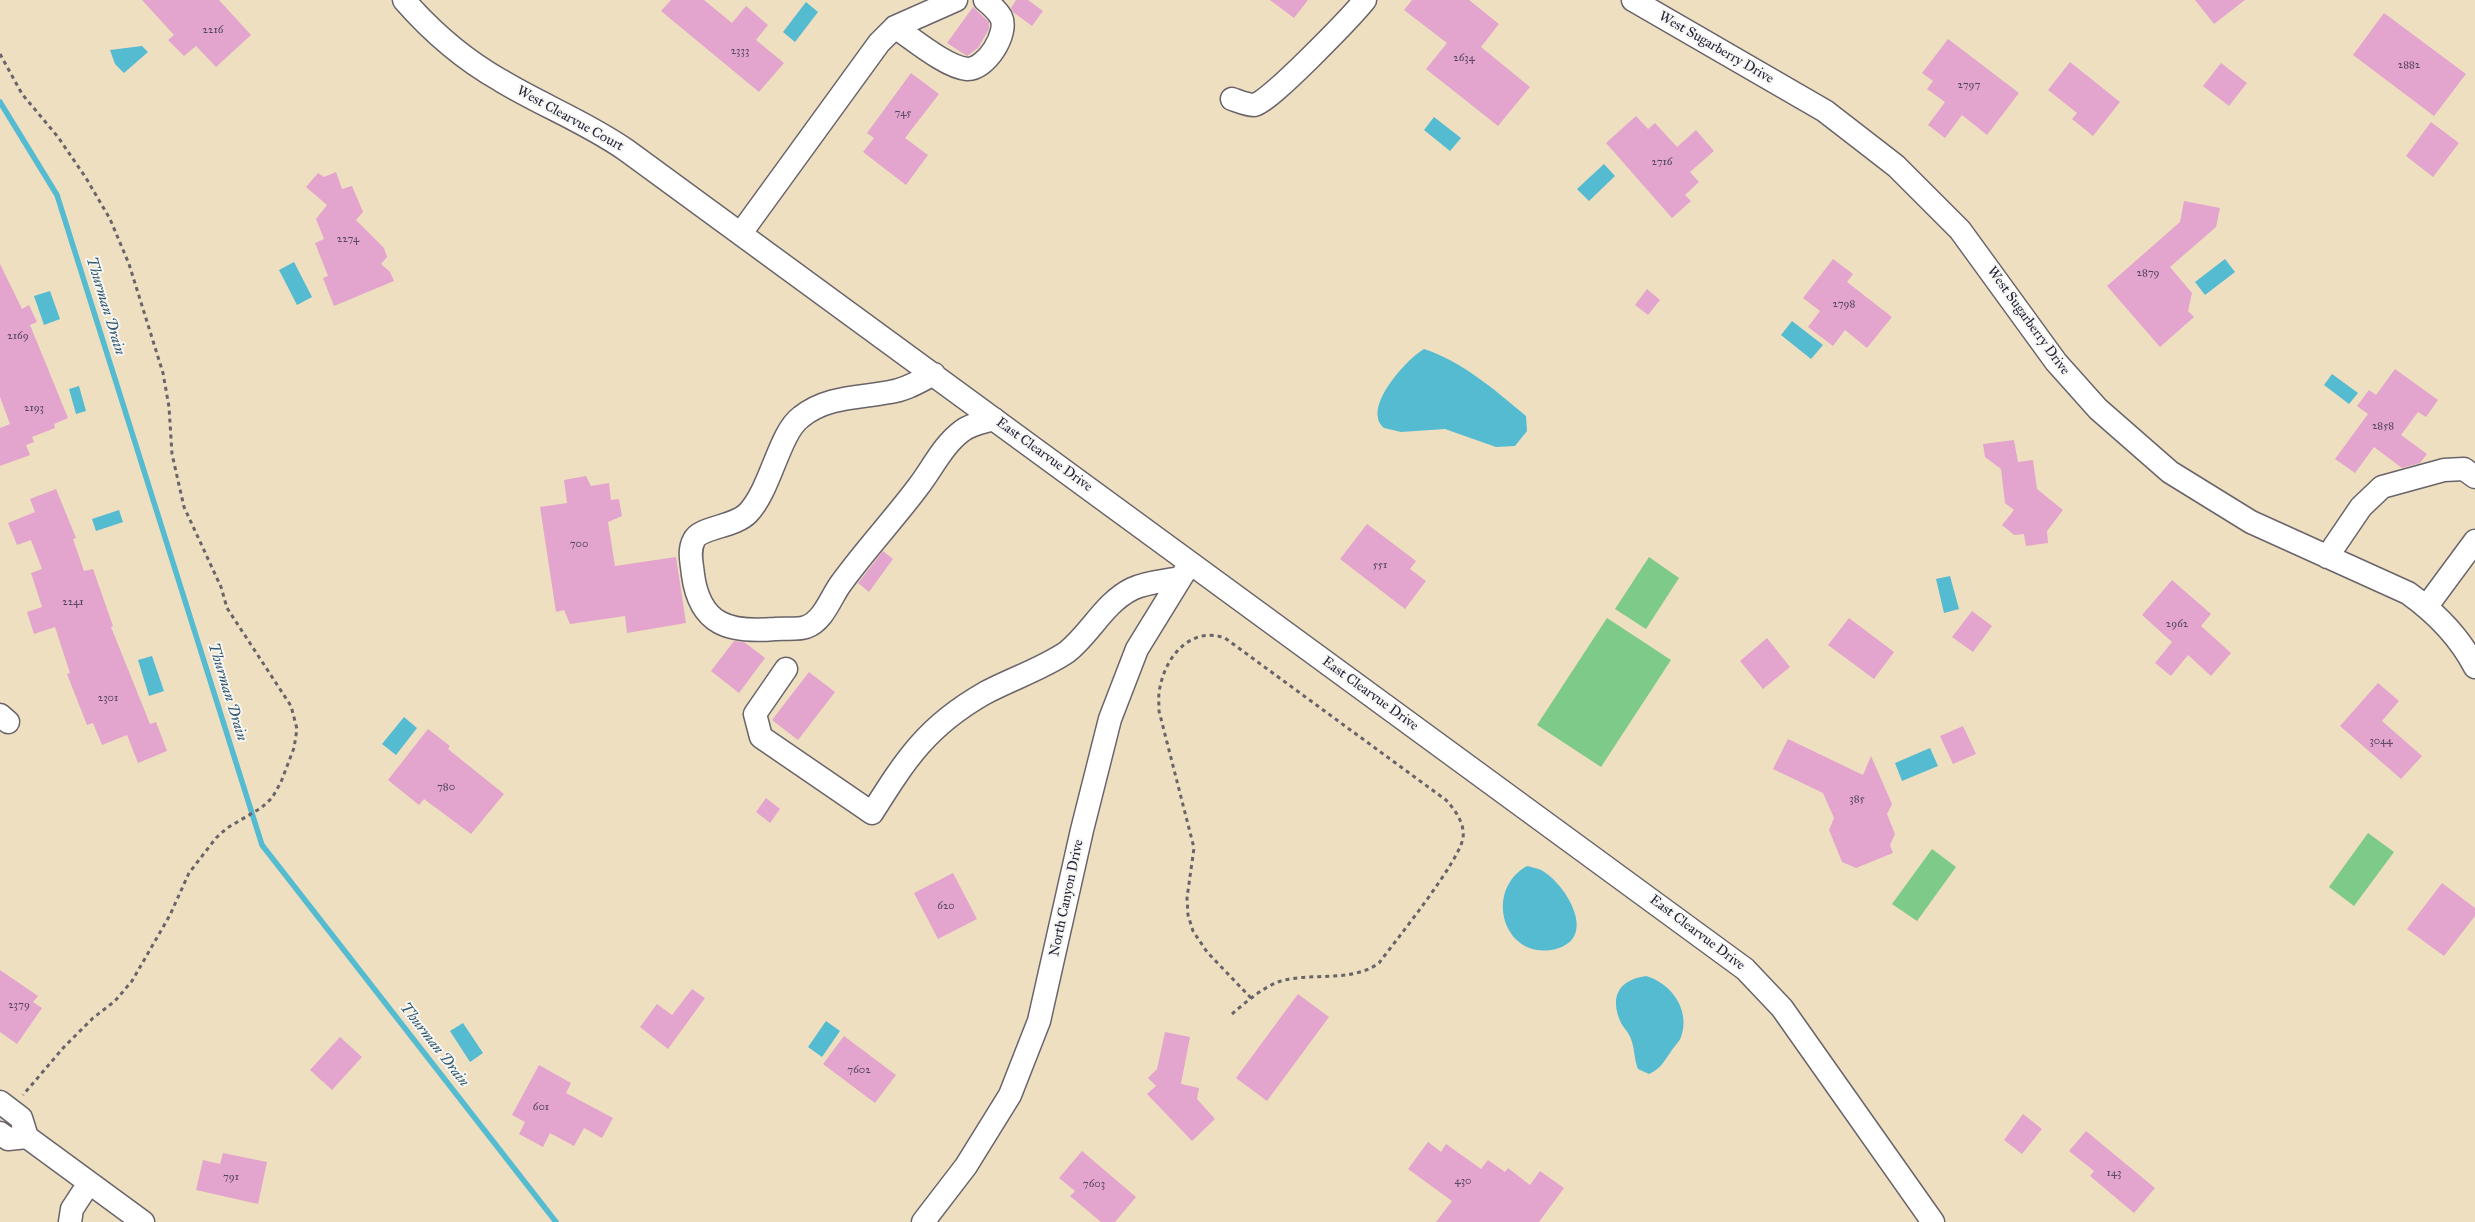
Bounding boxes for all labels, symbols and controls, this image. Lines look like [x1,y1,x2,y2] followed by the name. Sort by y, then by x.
[1656,8,1776,88] street label: West Sugarberry Drive
[203,23,223,37] house number: 2216
[731,44,749,58] house number: 2333
[1453,51,1475,65] house number: 2634
[2398,58,2420,72] house number: 2882
[1958,78,1980,92] house number: 2797
[514,83,626,155] street label: West Clearvue Court
[895,106,911,120] house number: 745
[1652,155,1672,169] house number: 2716
[337,232,359,246] house number: 2274
[82,255,128,357] water label: Thurman Drain
[1983,264,2073,378] street label: West Sugarberry Drive
[2136,266,2160,280] house number: 2879
[1833,297,1855,311] house number: 2798
[7,329,29,343] house number: 2169
[24,401,44,415] house number: 2193
[993,414,1095,496] street label: East Clearvue Drive
[2372,419,2394,433] house number: 2858
[570,537,588,551] house number: 700
[1373,558,1387,572] house number: 551
[62,595,84,609] house number: 2241
[2166,617,2188,631] house number: 2962
[204,641,250,743] water label: Thurman Drain
[1319,653,1421,735] street label: East Clearvue Drive
[98,691,118,705] house number: 2301
[2369,734,2393,748] house number: 3044
[437,780,455,794] house number: 780
[1849,792,1865,806] house number: 385
[1046,838,1088,958] street label: North Canyon Drive
[1646,892,1748,974] street label: East Clearvue Drive
[937,899,955,913] house number: 620
[8,998,30,1012] house number: 2379
[396,999,472,1091] water label: Thurman Drain
[847,1063,871,1077] house number: 7602
[533,1100,549,1114] house number: 601
[2107,1166,2121,1180] house number: 143
[223,1170,239,1184] house number: 791
[1455,1174,1471,1188] house number: 430
[1083,1177,1105,1191] house number: 7603

